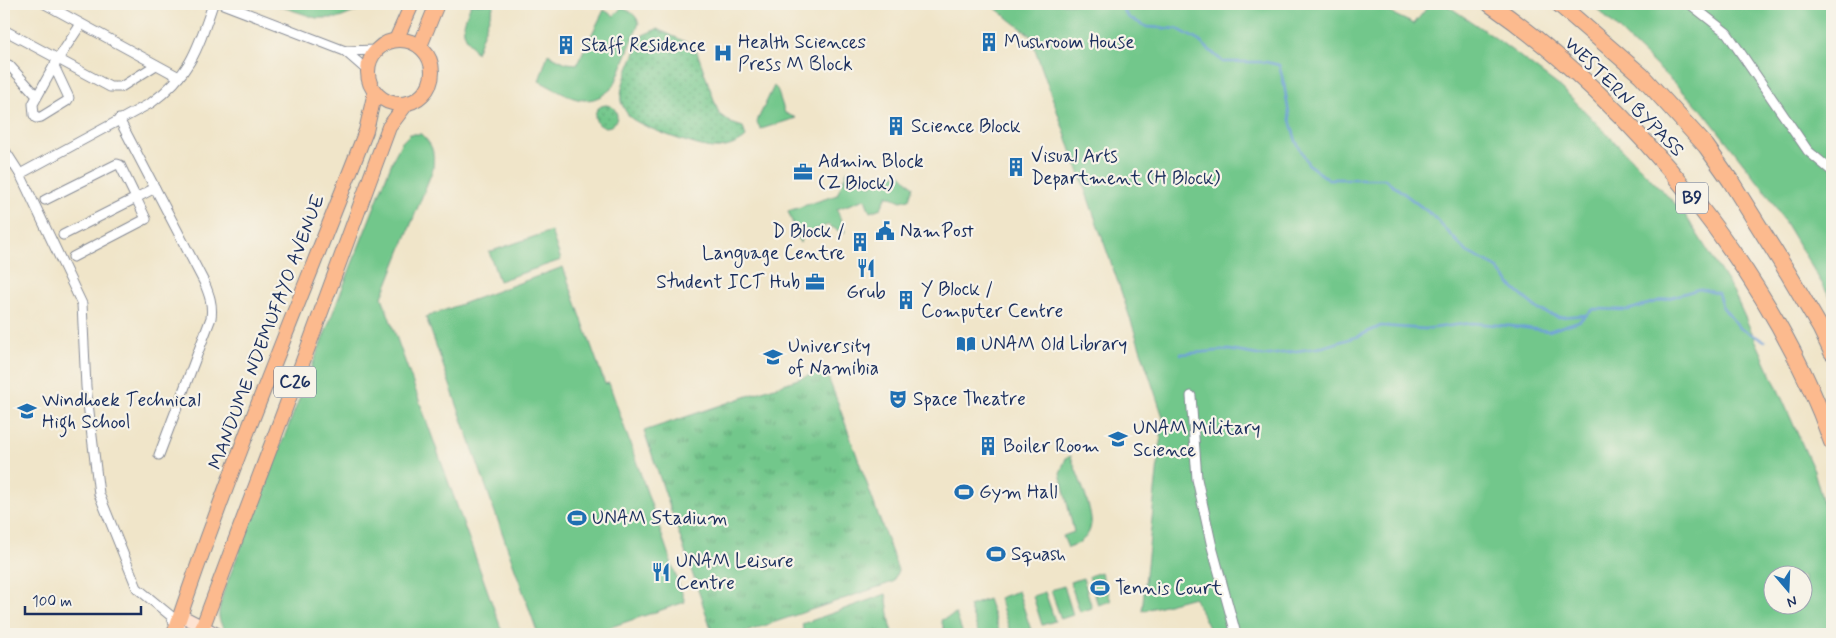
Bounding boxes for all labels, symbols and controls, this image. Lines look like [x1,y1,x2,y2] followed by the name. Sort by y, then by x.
[738,30,866,77] place label: Health Sciences Press M Block
[1004,30,1135,55] place label: Mushroom House
[978,31,1000,53] building icon: Mushroom House
[1558,31,1690,163] street label: WESTERN BYPASS
[581,33,706,58] place label: Staff Residence
[555,34,577,56] building icon: Staff Residence
[712,42,734,64] hospital icon: Health Sciences Press M Block
[911,114,1021,139] place label: Science Block
[885,115,907,137] building icon: Science Block
[1031,144,1221,191] place label: Visual Arts Department (H Block)
[818,149,924,196] place label: Admin Block (Z Block)
[1005,156,1027,178] building icon: Visual Arts Department (H Block)
[792,161,814,183] office icon: Admin Block (Z Block)
[1676,182,1708,214] road number: B9
[203,191,331,473] street label: MANDUME NDEMUFAYO AVENUE
[702,219,845,268] place label: D Block / Language Centre
[900,219,974,244] place label: NamPost
[874,220,896,242] public building icon: NamPost
[849,231,871,253] building icon: D Block / Language Centre
[855,257,877,279] restaurant icon: Grub
[656,270,800,295] place label: Student ICT Hub
[804,271,826,293] office icon: Student ICT Hub
[921,277,1063,324] place label: Y Block / Computer Centre
[846,280,886,305] place label: Grub
[895,289,917,311] building icon: Y Block / Computer Centre
[981,332,1127,357] place label: UNAM Old Library
[955,333,977,355] library icon: UNAM Old Library
[788,334,879,381] place label: University of Namibia
[762,346,784,368] school or university icon: University of Namibia
[274,367,316,398] road number: C26
[913,387,1026,412] place label: Space Theatre
[42,388,201,438] place label: Windhoek Technical High School
[887,388,909,410] theatre icon: Space Theatre
[16,400,38,422] school or university icon: Windhoek Technical High School
[1133,416,1260,463] place label: UNAM Military Science
[1107,428,1129,450] school or university icon: UNAM Military Science
[1003,434,1100,459] place label: Boiler Room
[977,435,999,457] building icon: Boiler Room
[979,480,1058,505] place label: Gym Hall
[953,481,975,503] sports icon: Gym Hall
[592,506,728,531] place label: UNAM Stadium
[566,507,588,529] sports icon: UNAM Stadium
[1011,542,1066,567] place label: Squash
[985,543,1007,565] sports icon: Squash
[676,549,794,596] place label: UNAM Leisure Centre
[650,561,672,583] restaurant icon: UNAM Leisure Centre
[1764,566,1814,616] north arrow
[1115,576,1222,601] place label: Tennis Court
[1089,577,1111,599] sports icon: Tennis Court
[25,583,141,615] scale bar
[1785,591,1799,611] text: N
[32,592,72,612] text: 100 m

